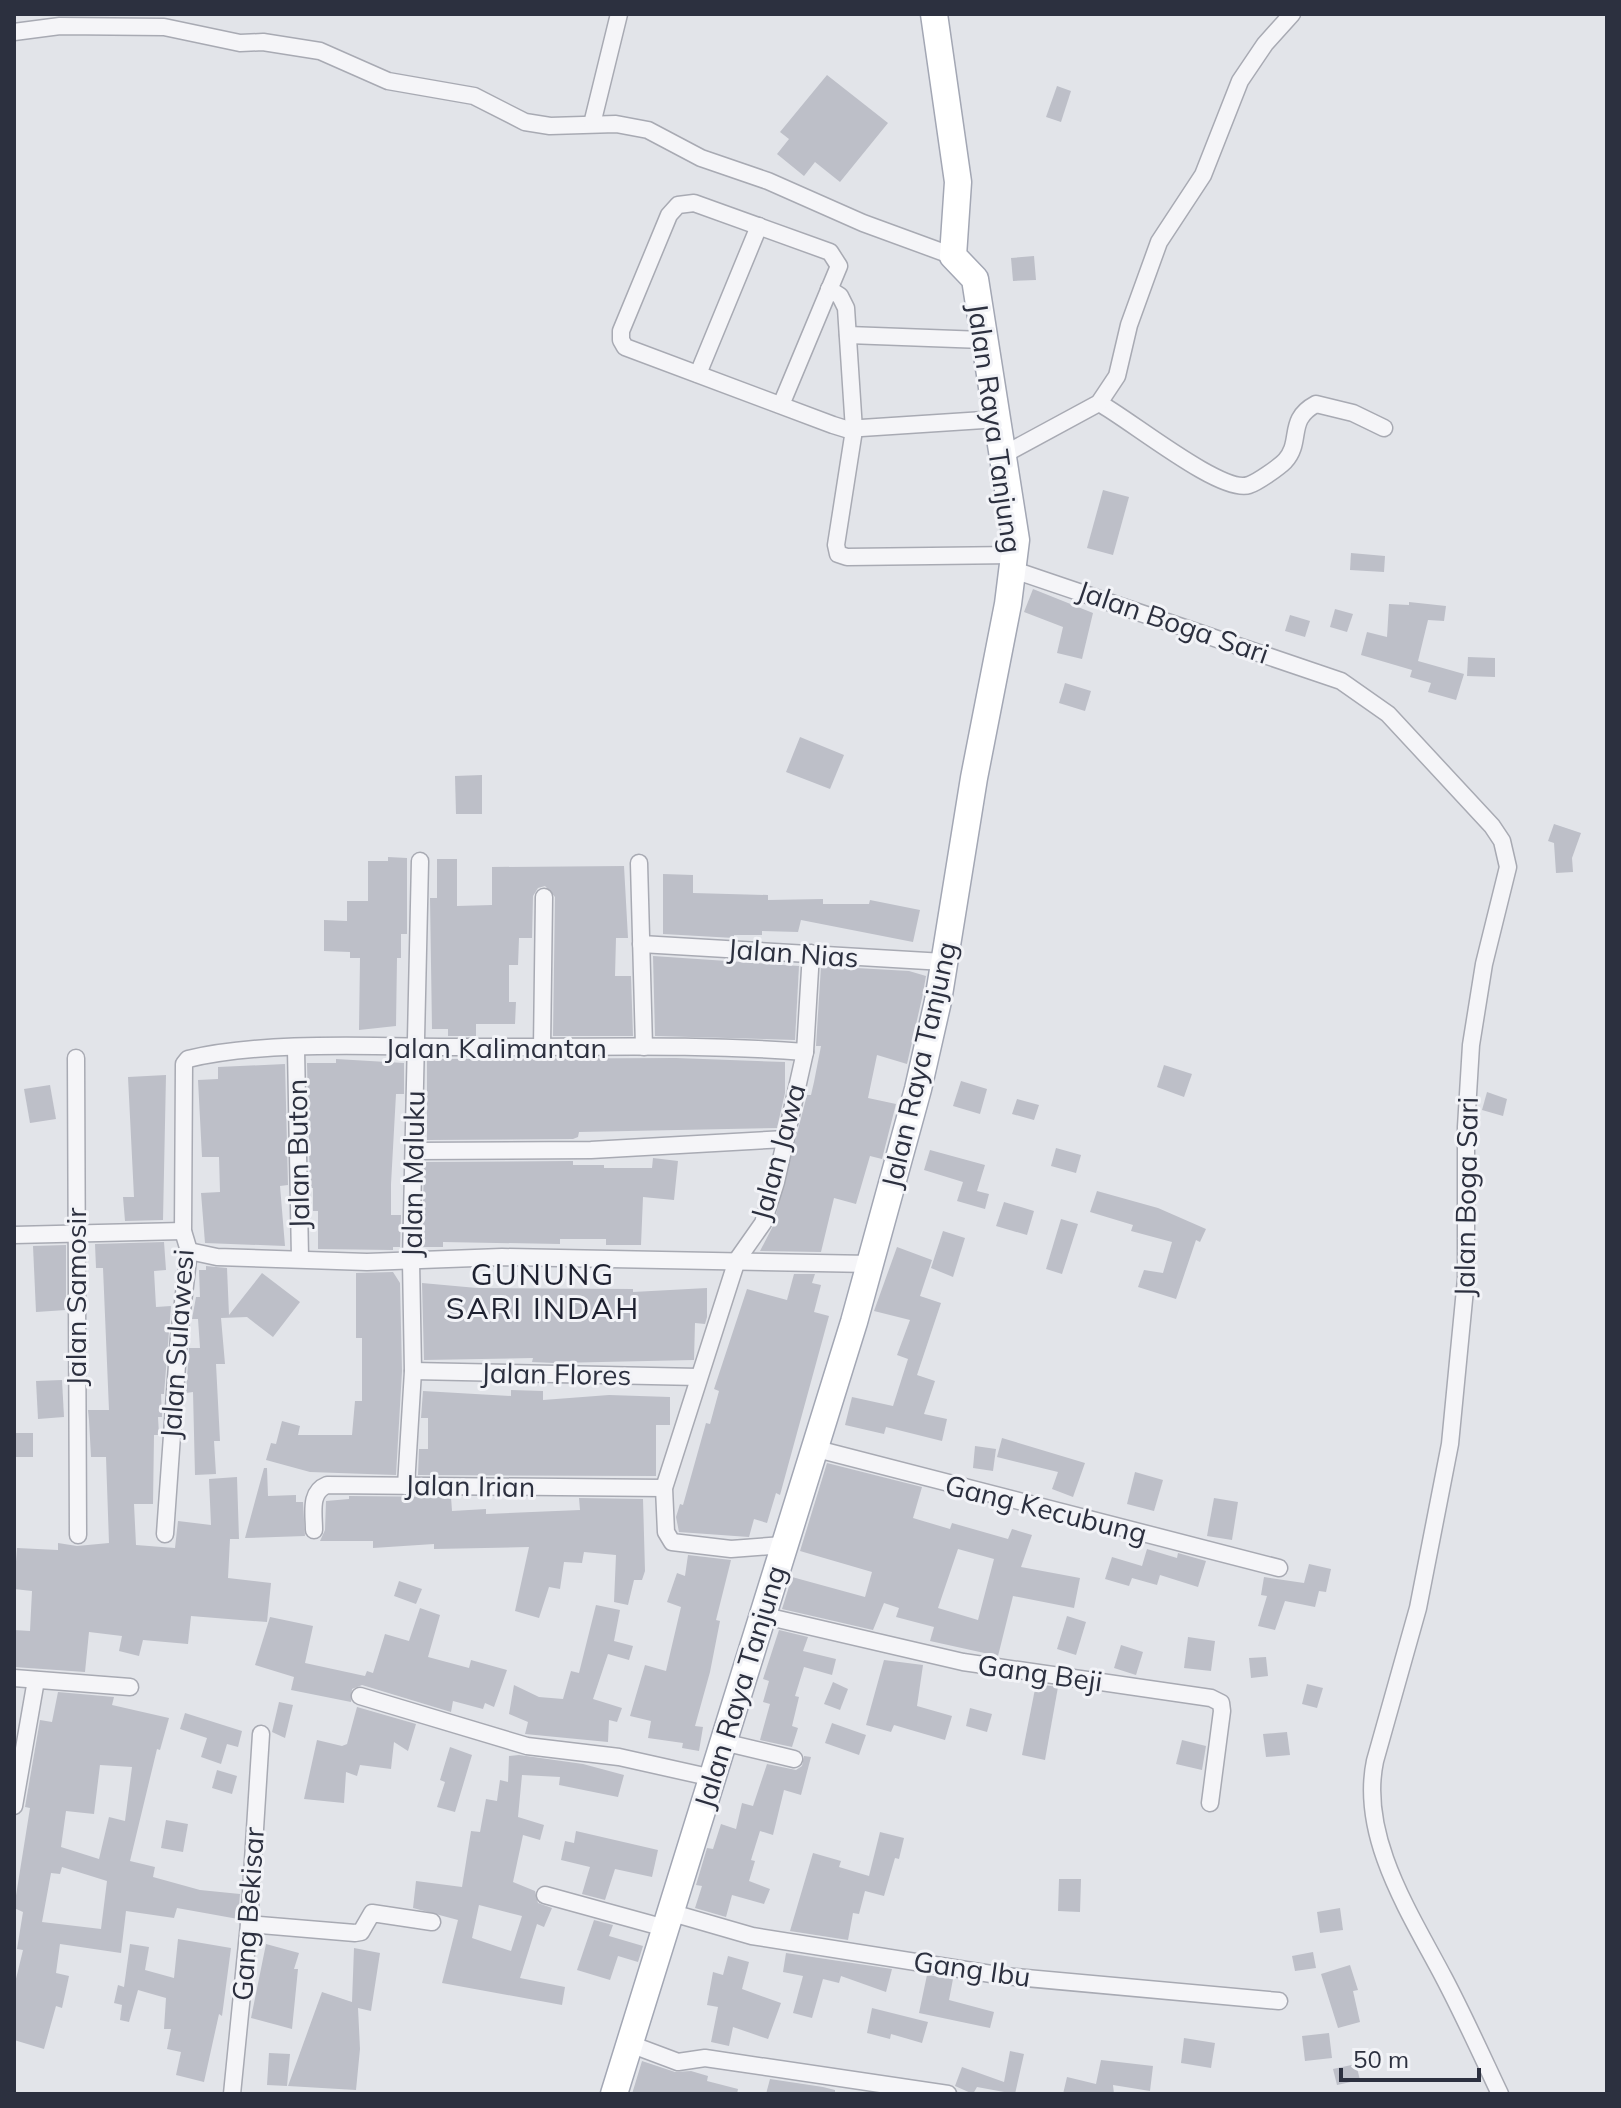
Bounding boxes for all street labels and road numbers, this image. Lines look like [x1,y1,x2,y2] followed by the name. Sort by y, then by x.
[961,301,1030,555] street label: Jalan Raya Tanjung
[1073,572,1274,671] street label: Jalan Boga Sari
[726,930,860,975] street label: Jalan Nias
[873,938,964,1192] street label: Jalan Raya Tanjung
[385,1030,607,1065] street label: Jalan Kalimantan
[279,1078,316,1230] street label: Jalan Buton
[743,1080,813,1224] street label: Jalan Jawa
[394,1090,431,1258] street label: Jalan Maluku
[1446,1097,1485,1297] street label: Jalan Boga Sari
[58,1207,93,1386] street label: Jalan Samosir
[152,1248,201,1440] street label: Jalan Sulawesi
[480,1355,632,1392] street label: Jalan Flores
[404,1467,536,1504] street label: Jalan Irian
[942,1467,1151,1551] street label: Gang Kecubung
[686,1561,793,1812] street label: Jalan Raya Tanjung
[976,1646,1105,1699] street label: Gang Beji
[224,1825,271,2002] street label: Gang Bekisar
[911,1943,1033,1994] street label: Gang Ibu

